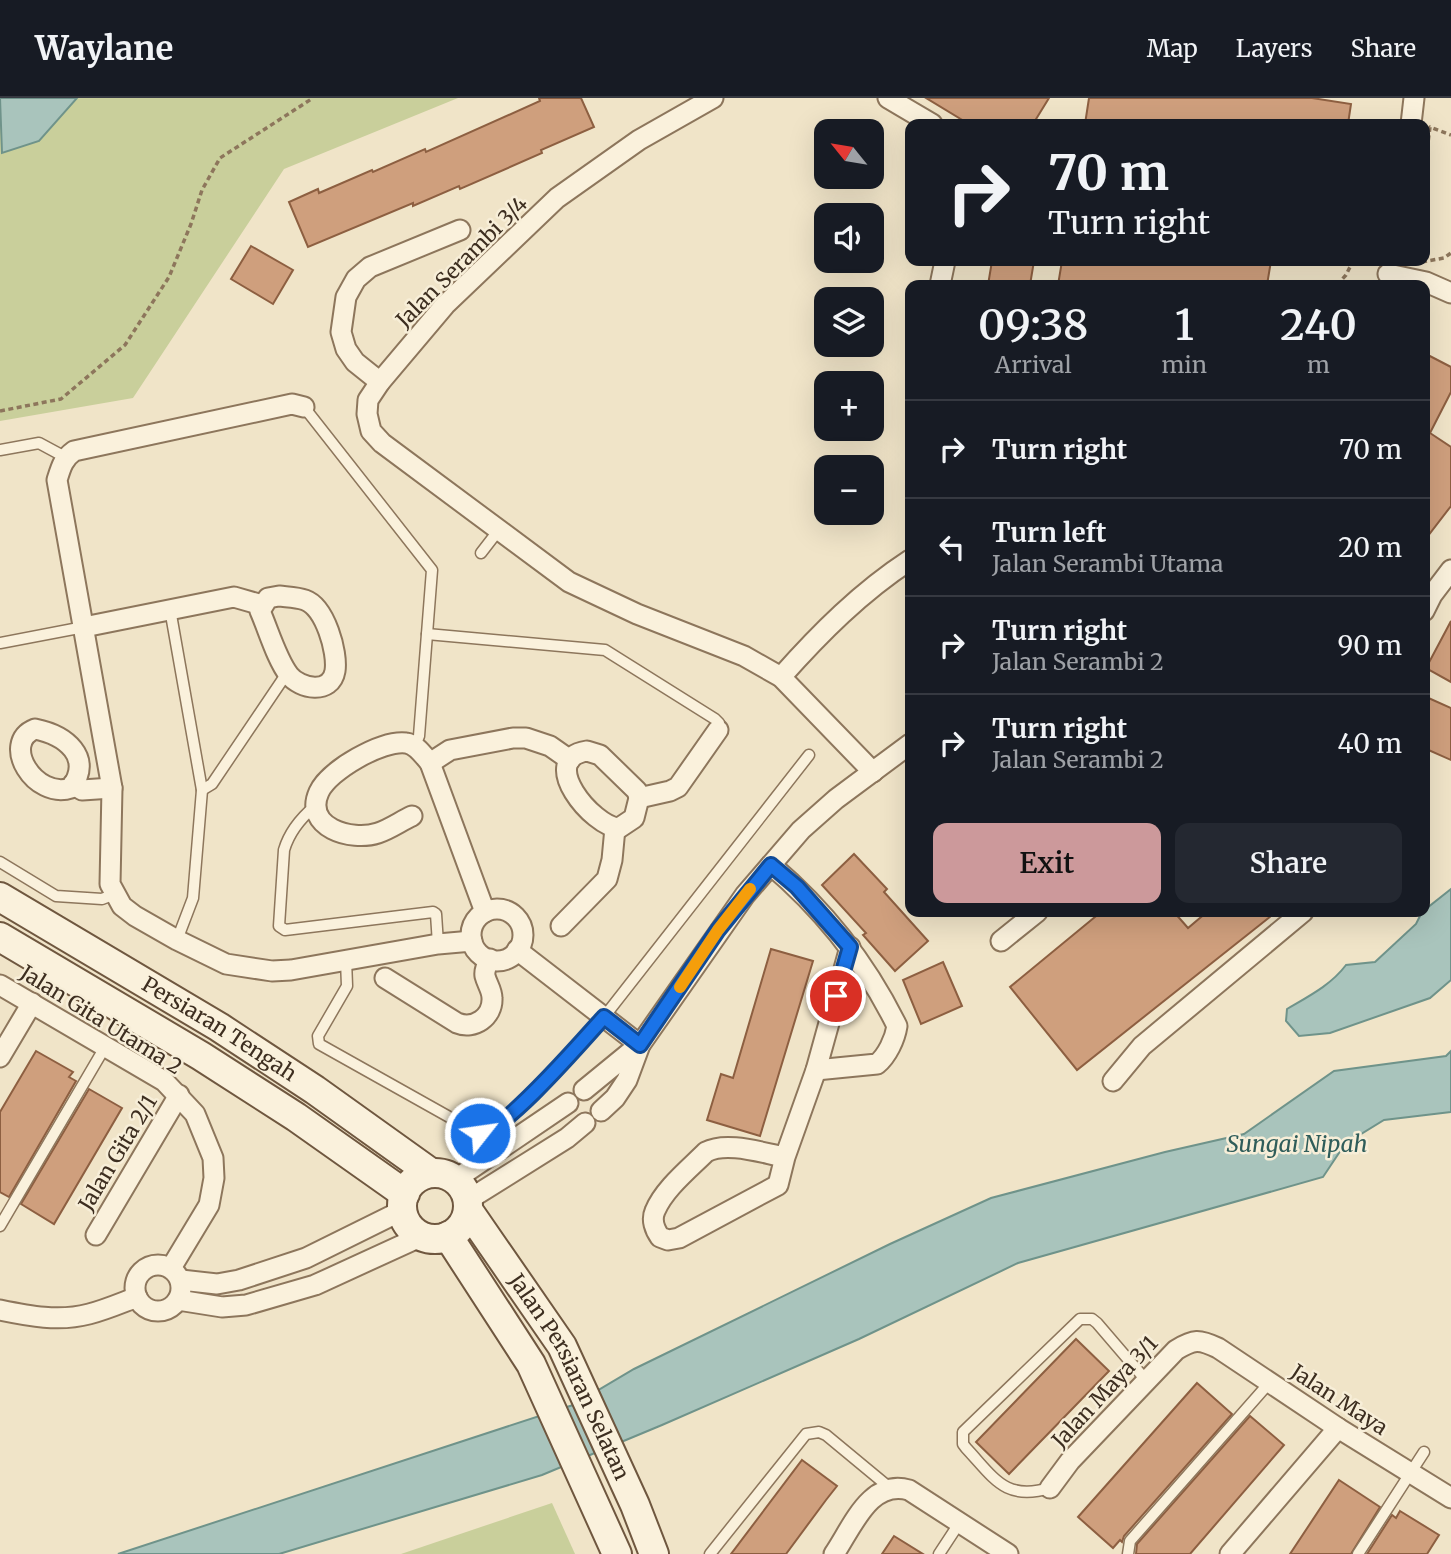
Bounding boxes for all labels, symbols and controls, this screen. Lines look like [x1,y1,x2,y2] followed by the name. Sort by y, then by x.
[35,28,173,69] text: Waylane
[1147,33,1198,64] text: Map
[1236,33,1312,64] text: Layers
[1350,33,1416,64] text: Share
[814,119,884,189] north arrow
[814,119,884,525] map controls
[1048,142,1169,203] text: 70 m
[933,147,1024,238] icon: right
[390,190,533,334] street label: Jalan Serambi 3/4
[814,203,884,273] button: sound
[1048,203,1210,243] text: Turn right
[814,287,884,357] button: layers
[978,299,1088,351] text: 09:38
[1175,299,1194,351] text: 1
[1280,299,1357,351] text: 240
[995,350,1072,379] text: Arrival
[1162,350,1207,379] text: min
[1307,350,1330,379] text: m
[814,371,884,441] button: +
[933,430,971,468] icon: right
[992,433,1127,466] text: Turn right
[1339,433,1402,466] text: 70 m
[814,455,884,525] button: −
[992,516,1106,549] text: Turn left
[933,528,971,566] icon: left
[1338,531,1402,564] text: 20 m
[992,549,1223,578] text: Jalan Serambi Utama
[992,614,1127,647] text: Turn right
[933,626,971,664] icon: right
[1338,629,1402,662] text: 90 m
[992,647,1164,676] text: Jalan Serambi 2
[992,712,1127,745] text: Turn right
[933,724,971,762] icon: right
[1338,727,1402,760] text: 40 m
[992,745,1164,774] text: Jalan Serambi 2
[933,823,1161,903] button: Exit
[1175,823,1402,903] button: Share
[14,958,187,1080] street label: Jalan Gita Utama 2
[806,966,866,1026] pin
[137,970,302,1087] street label: Persiaran Tengah
[817,977,855,1015] icon: arrive
[72,1090,163,1216] street label: Jalan Gita 2/1
[443,1096,517,1170] position arrow
[1226,1129,1368,1158] water label: Sungai Nipah
[503,1267,636,1484] street label: Jalan Persiaran Selatan
[1045,1330,1163,1454] street label: Jalan Maya 3/1
[1285,1358,1393,1441] street label: Jalan Maya

